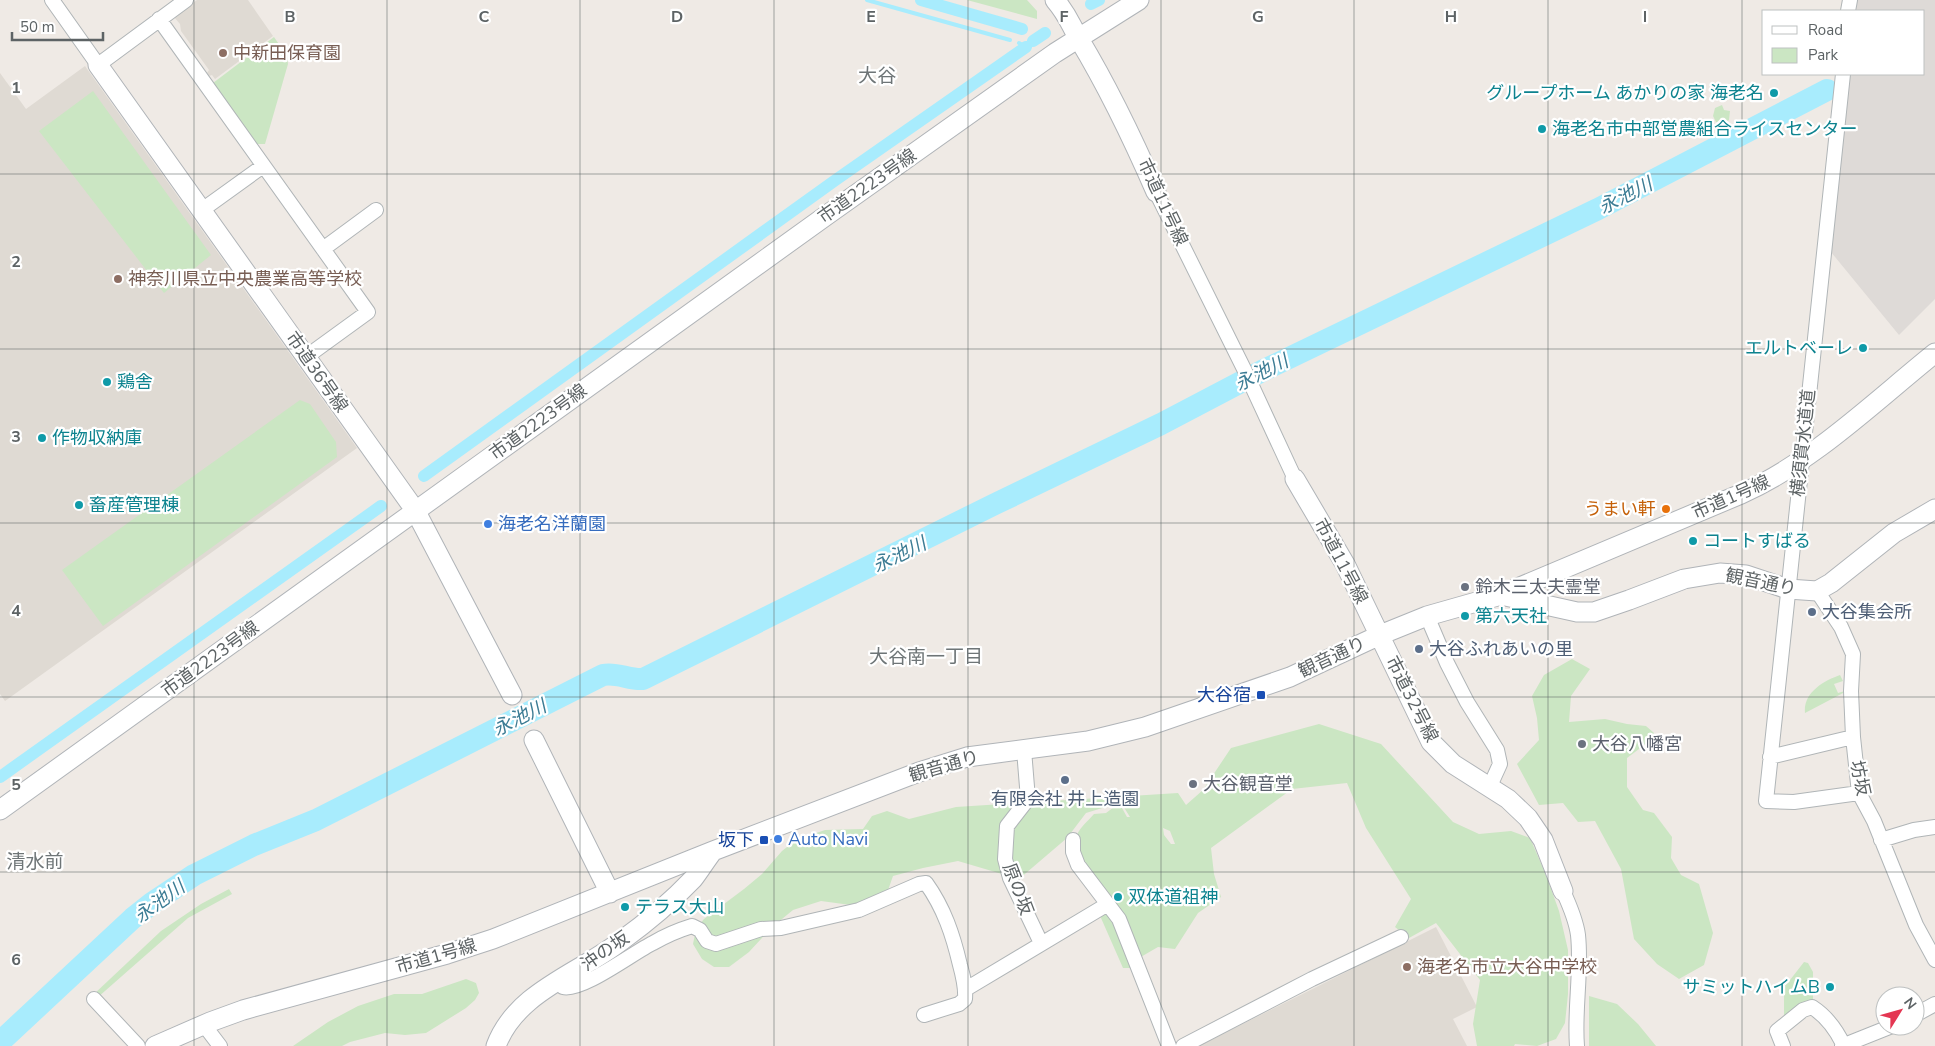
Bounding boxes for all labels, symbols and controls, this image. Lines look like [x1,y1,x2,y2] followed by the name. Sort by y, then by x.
[284,6,296,28] text: B
[479,6,490,28] text: C
[671,6,683,28] text: D
[866,6,876,28] text: E
[1060,6,1069,28] text: F
[1252,6,1264,28] text: G
[1445,6,1457,28] text: H
[1643,6,1647,28] text: I
[12,10,104,42] scale bar
[1762,10,1925,75] legend
[20,17,55,37] text: 50 m
[1808,20,1843,40] text: Road
[233,41,341,65] place label: 中新田保育園
[1808,45,1838,65] text: Park
[217,47,229,59] marker: 中新田保育園
[858,63,896,89] district label: 大谷
[11,77,21,99] text: 1
[1486,81,1764,105] place label: グループホーム あかりの家 海老名
[1768,87,1780,99] marker: グループホーム あかりの家 海老名
[1552,117,1857,141] place label: 海老名市中部営農組合ライスセンター
[1536,123,1548,135] marker: 海老名市中部営農組合ライスセンター
[813,143,921,229] street label: 市道2223号線
[1132,155,1194,249] street label: 市道11号線
[1594,170,1659,220] water label: 永池川
[11,251,21,273] text: 2
[128,267,362,291] place label: 神奈川県立中央農業高等学校
[112,273,124,285] marker: 神奈川県立中央農業高等学校
[280,327,354,417] street label: 市道36号線
[1745,336,1853,360] place label: エルトベーレ
[1857,342,1869,354] marker: エルトベーレ
[1230,347,1295,397] water label: 永池川
[117,370,153,394] place label: 鶏舎
[101,376,113,388] marker: 鶏舎
[484,378,592,466] street label: 市道2223号線
[1785,388,1821,498] street label: 横須賀水道道
[11,426,21,448] text: 3
[52,426,142,450] place label: 作物収納庫
[36,432,48,444] marker: 作物収納庫
[1688,469,1774,525] street label: 市道1号線
[89,493,179,517] place label: 畜産管理棟
[1584,497,1656,521] place label: うまい軒
[73,499,85,511] marker: 畜産管理棟
[1660,503,1672,515] marker: うまい軒
[498,512,606,536] place label: 海老名洋蘭園
[1308,514,1374,608] street label: 市道11号線
[482,518,494,530] marker: 海老名洋蘭園
[1703,529,1811,553] place label: コートすばる
[868,530,933,579] water label: 永池川
[1687,535,1699,547] marker: コートすばる
[1723,563,1799,601] street label: 観音通り
[1475,575,1601,599] place label: 鈴木三太夫霊堂
[1459,581,1471,593] marker: 鈴木三太夫霊堂
[11,600,21,622] text: 4
[1822,600,1912,624] place label: 大谷集会所
[1475,604,1547,628] place label: 第六天社
[1806,606,1818,618] marker: 大谷集会所
[1459,610,1471,622] marker: 第六天社
[156,615,264,703] street label: 市道2223号線
[1294,631,1370,683] street label: 観音通り
[1429,637,1573,661] place label: 大谷ふれあいの里
[1413,643,1425,655] marker: 大谷ふれあいの里
[869,644,983,670] district label: 大谷南一丁目
[1380,652,1444,746] street label: 市道32号線
[1197,683,1251,707] place label: 大谷宿
[1255,689,1267,701] marker: 大谷宿
[488,692,553,742] water label: 永池川
[1592,732,1682,756] place label: 大谷八幡宮
[1576,738,1588,750] marker: 大谷八幡宮
[906,745,982,787] street label: 観音通り
[1845,758,1875,798] street label: 坊坂
[1203,772,1293,796] place label: 大谷観音堂
[11,774,21,796] text: 5
[1059,774,1071,786] marker: 有限会社 井上造園
[1187,778,1199,790] marker: 大谷観音堂
[991,787,1139,811] place label: 有限会社 井上造園
[788,827,868,851] place label: Auto Navi
[718,828,754,852] place label: 坂下
[772,833,784,845] marker: Auto Navi
[758,834,770,846] marker: 坂下
[6,849,64,875] district label: 清水前
[997,859,1039,919] street label: 原の坂
[129,873,192,929] water label: 永池川
[1128,885,1218,909] place label: 双体道祖神
[1112,891,1124,903] marker: 双体道祖神
[635,895,725,919] place label: テラス大山
[619,901,631,913] marker: テラス大山
[576,926,634,976] street label: 沖の坂
[393,933,479,979] street label: 市道1号線
[11,949,21,971] text: 6
[1417,955,1597,979] place label: 海老名市立大谷中学校
[1401,961,1413,973] marker: 海老名市立大谷中学校
[1683,975,1820,999] place label: サミットハイムB
[1824,981,1836,993] marker: サミットハイムB
[1875,986,1925,1036] north arrow
[1899,994,1921,1013] text: N

